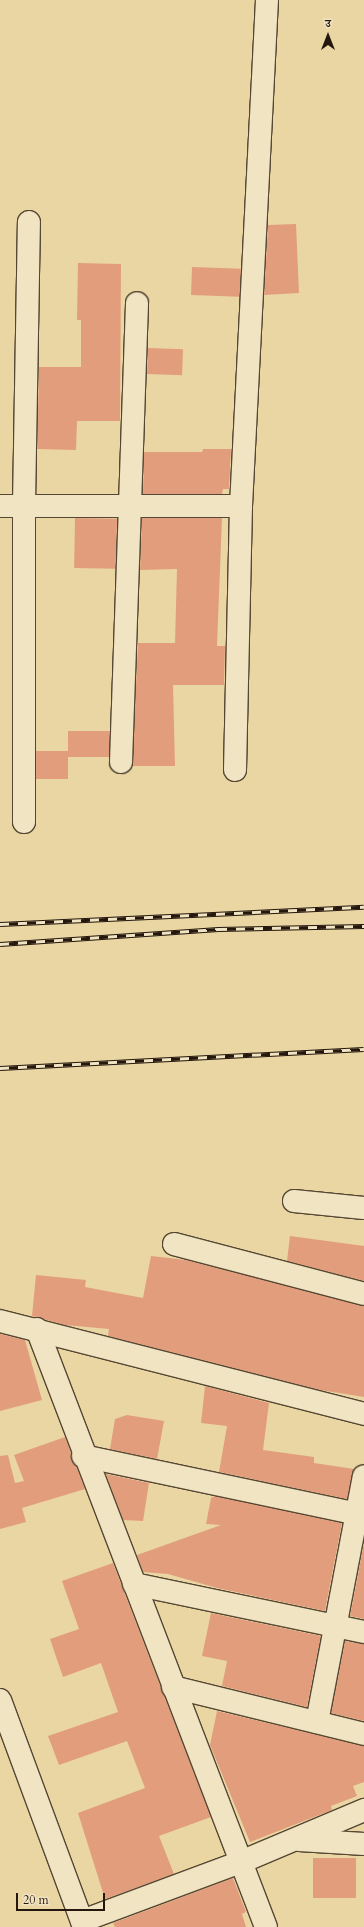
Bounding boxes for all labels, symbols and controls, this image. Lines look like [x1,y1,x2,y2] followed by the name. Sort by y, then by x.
[308,16,348,56] north arrow
[325,16,331,31] text: उ
[18,1885,107,1911] scale bar
[23,1892,49,1908] text: 20 m

